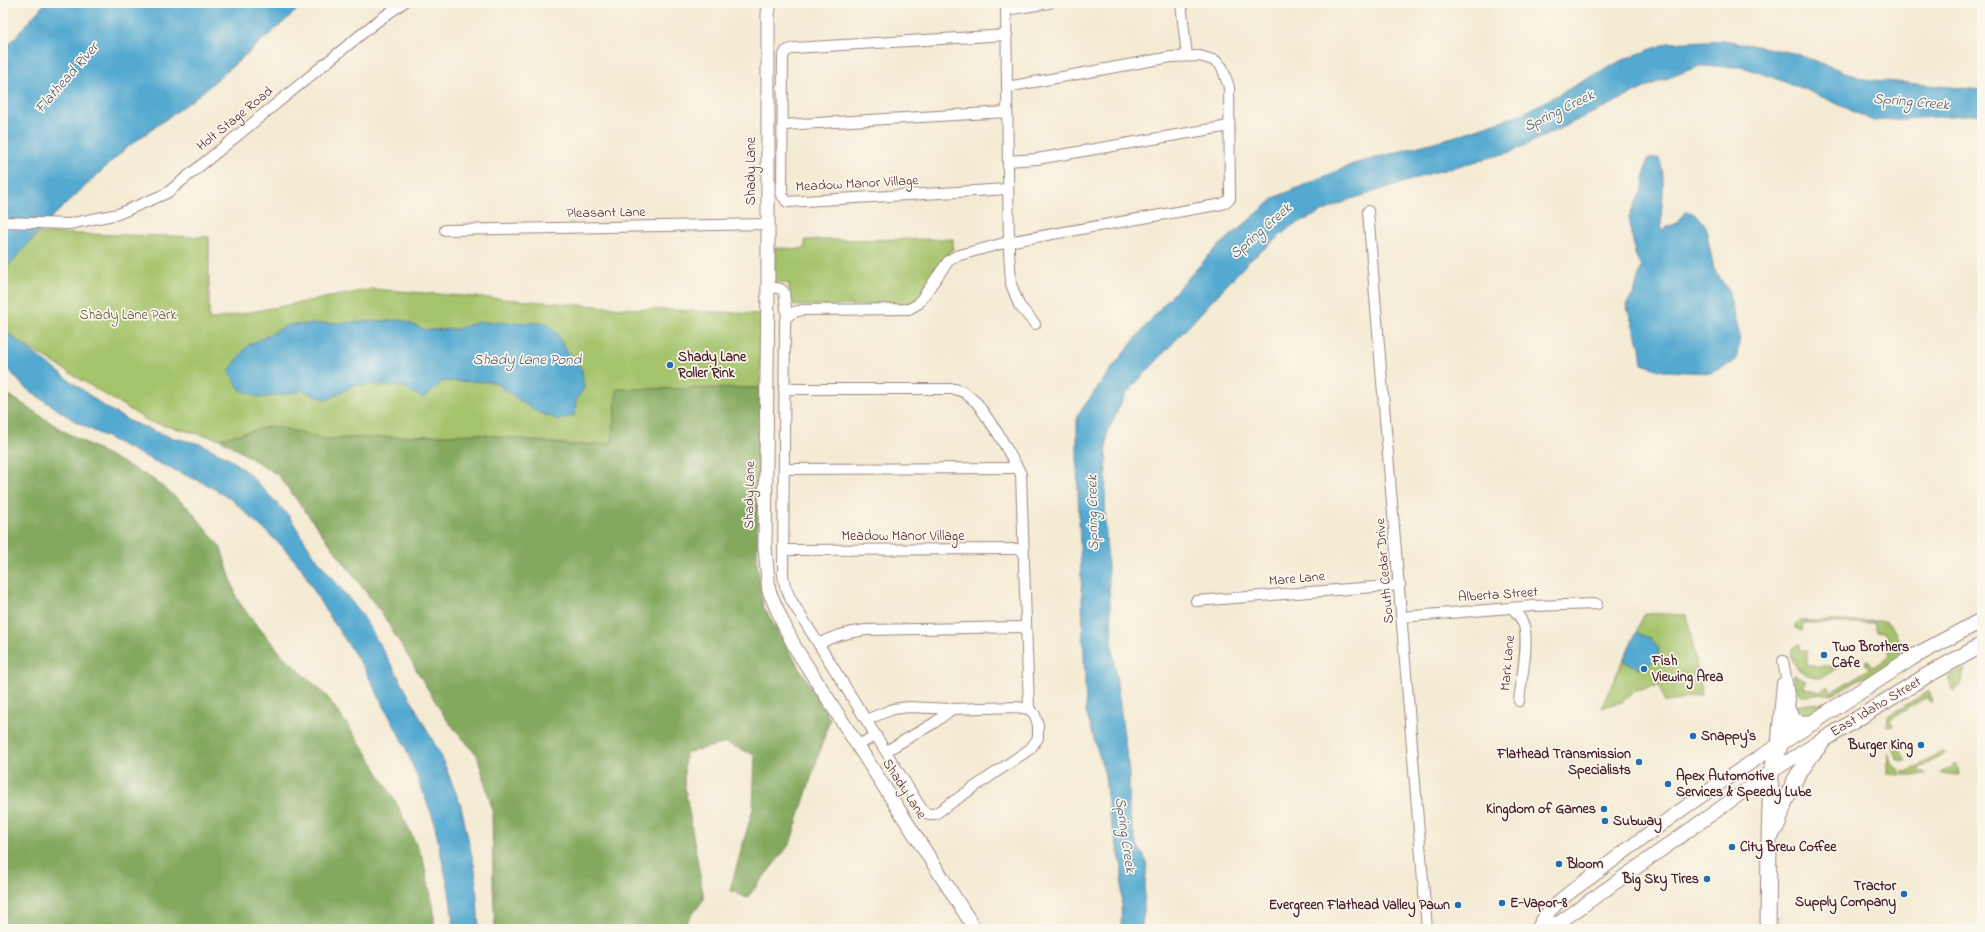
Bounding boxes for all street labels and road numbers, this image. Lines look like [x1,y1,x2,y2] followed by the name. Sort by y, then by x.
[192,81,279,157] street label: Holt Stage Road
[741,136,763,205] street label: Shady Lane
[795,170,920,199] street label: Meadow Manor Village
[566,202,646,224] street label: Pleasant Lane
[739,460,762,529] street label: Shady Lane
[1370,517,1400,624] street label: South Cedar Drive
[842,526,965,548] street label: Meadow Manor Village
[1268,566,1327,592] street label: Mare Lane
[1457,582,1539,608] street label: Alberta Street
[1495,633,1521,692] street label: Mark Lane
[1827,671,1926,742] street label: East Idaho Street
[876,755,932,824] street label: Shady Lane

